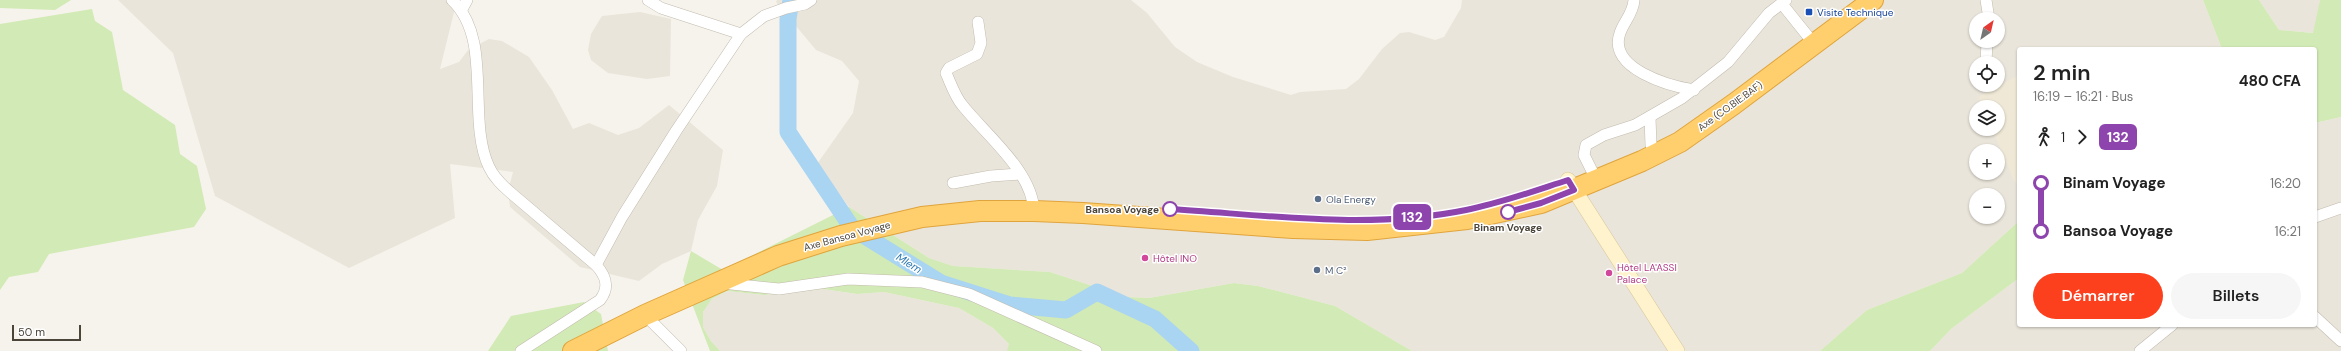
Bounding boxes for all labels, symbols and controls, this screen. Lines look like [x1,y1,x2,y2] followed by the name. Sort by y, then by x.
[1817,6,1894,19] place label: Visite Technique
[1804,7,1814,17] marker: Visite Technique
[1969,12,2005,48] north arrow
[1969,12,2005,224] map controls
[1969,56,2005,92] button: locate
[2033,58,2091,87] text: 2 min
[2239,71,2301,91] text: 480 CFA
[1695,78,1765,134] street label: Axe (CO.BIE.BAF)
[2033,88,2133,105] text: 16:19 – 16:21 · Bus
[1969,100,2005,136] button: layers
[2033,126,2055,148] icon: walk
[2071,126,2093,148] icon: forward
[2107,128,2129,146] text: 132
[2061,129,2065,146] text: 1
[1969,144,2005,180] button: +
[2063,173,2165,193] text: Binam Voyage
[2270,175,2301,192] text: 16:20
[1969,188,2005,224] button: −
[1326,193,1376,206] place label: Ola Energy
[1313,194,1323,204] marker: Ola Energy
[1162,201,1178,217] marker: Bansoa Voyage
[1086,203,1159,216] place label: Bansoa Voyage
[1389,204,1435,230] line badge: 132
[1500,204,1516,220] marker: Binam Voyage
[1401,208,1423,226] text: 132
[802,218,892,254] street label: Axe Bansoa Voyage
[1474,221,1542,234] place label: Binam Voyage
[2063,221,2173,241] text: Bansoa Voyage
[2275,223,2301,240] text: 16:21
[894,250,925,276] water label: Mlem
[1153,252,1197,265] place label: Hôtel INO
[1140,253,1150,263] marker: Hôtel INO
[1617,261,1677,286] place label: Hôtel LA'ASSI Palace
[1325,264,1347,277] place label: M C²
[1312,265,1322,275] marker: M C²
[1604,268,1614,278] marker: Hôtel LA'ASSI Palace
[2033,273,2163,319] button: Démarrer
[2171,273,2301,319] button: Billets
[12,323,81,342] scale bar
[18,325,45,339] text: 50 m

